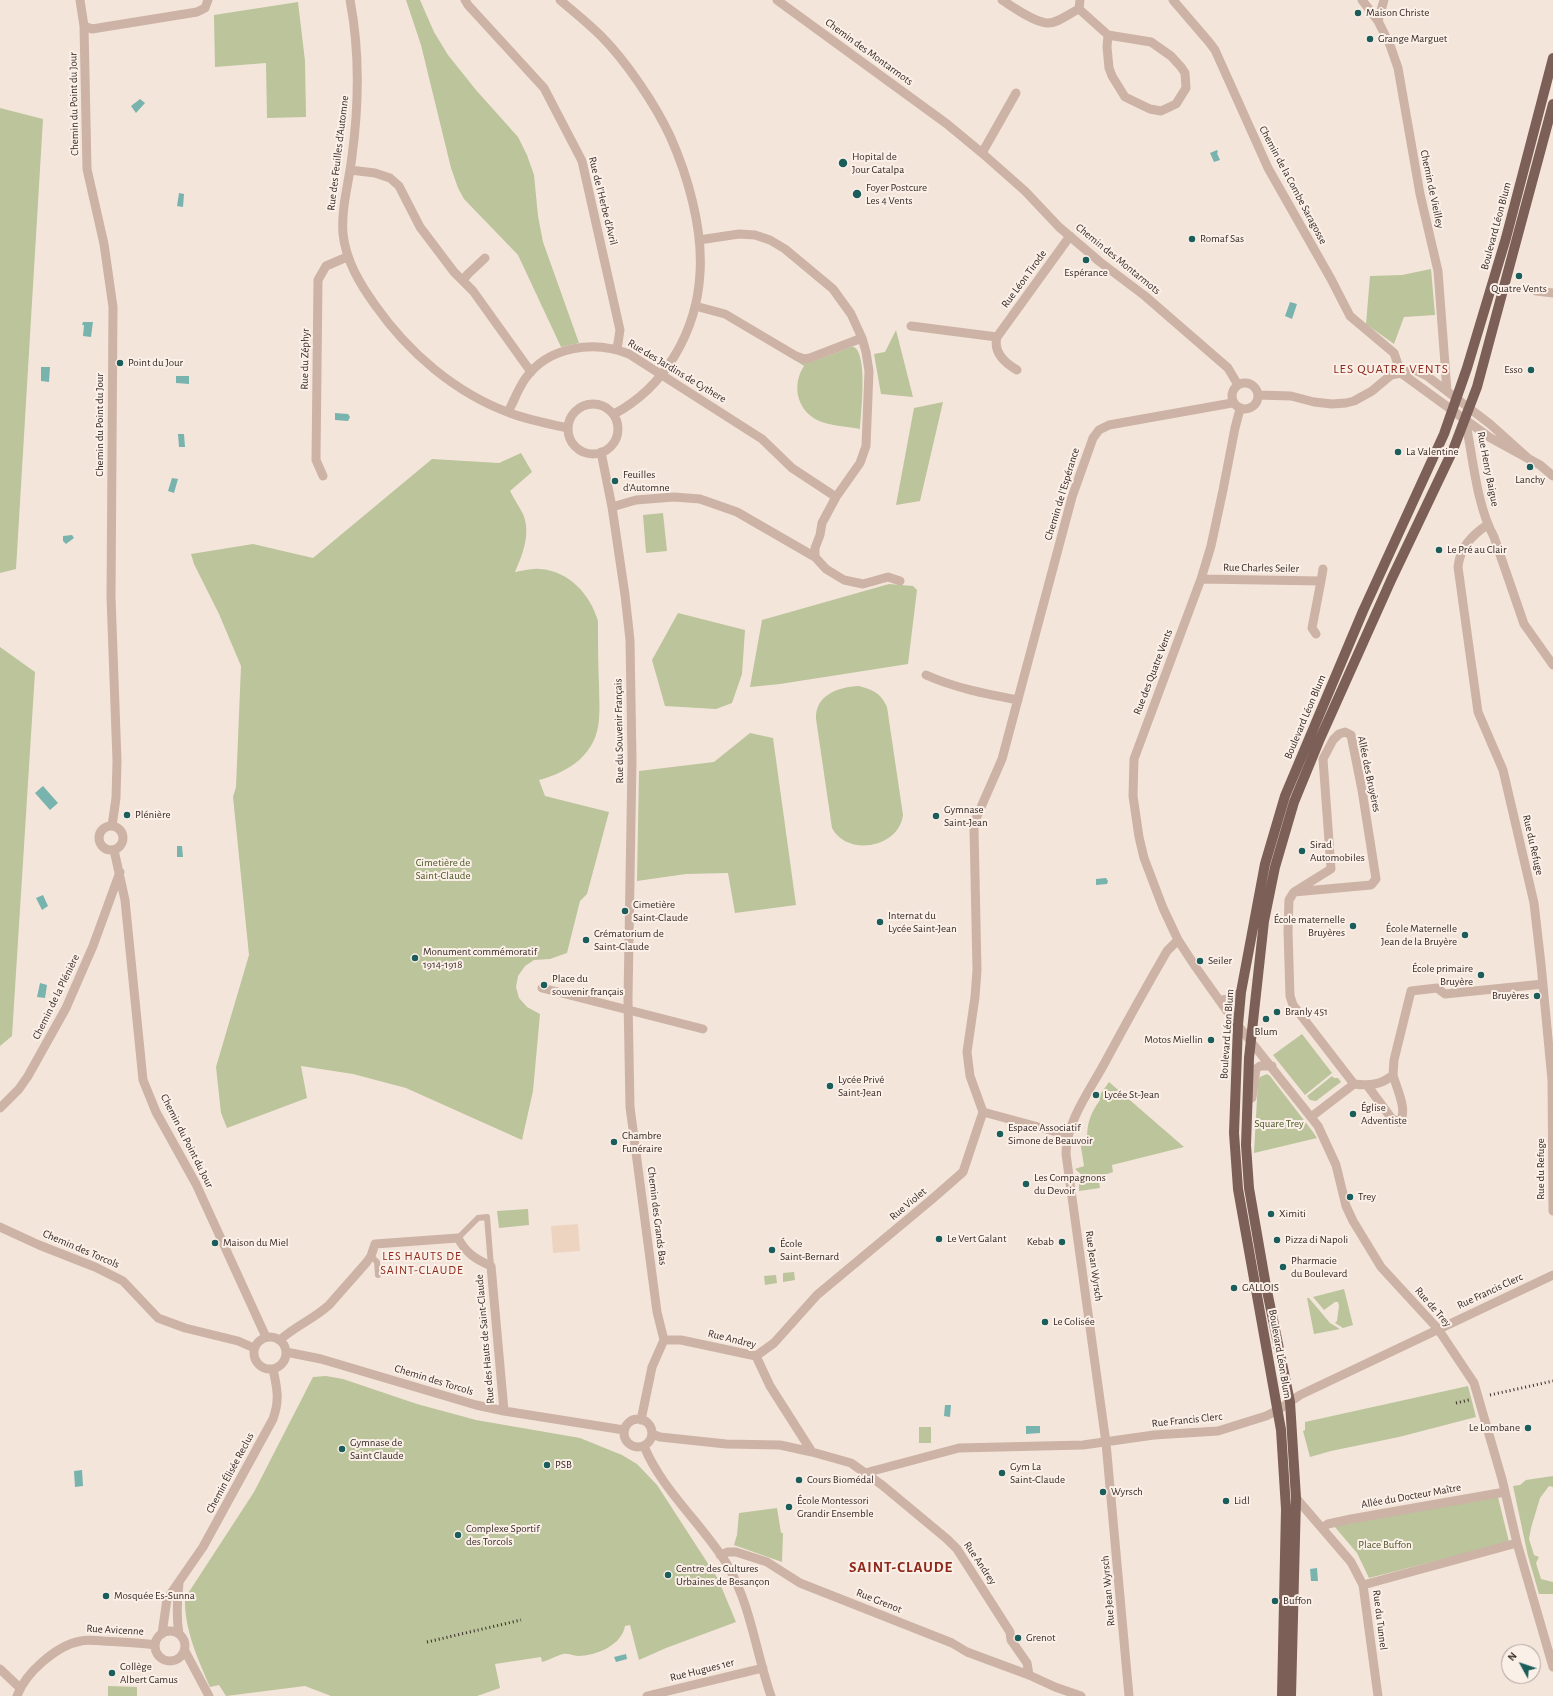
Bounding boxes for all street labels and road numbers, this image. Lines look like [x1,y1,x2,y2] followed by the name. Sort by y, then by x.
[823,16,915,88] street label: Chemin des Montarmots
[66,52,82,156] street label: Chemin du Point du Jour
[324,95,352,211] street label: Rue des Feuilles d'Automne
[1256,124,1330,246] street label: Chemin de la Combe Saragosse
[1417,149,1447,229] street label: Chemin de Vieilley
[586,155,620,247] street label: Rue de l'Herbe d'Avril
[1478,181,1514,271] street label: Boulevard Léon Blum
[1073,221,1163,297] street label: Chemin des Montarmots
[999,247,1049,311] street label: Rue Léon Tirode
[298,328,312,390] street label: Rue du Zéphyr
[625,336,729,406] street label: Rue des Jardins de Cythere
[93,373,107,477] street label: Chemin du Point du Jour
[1474,430,1502,508] street label: Rue Henry Baigue
[1042,446,1082,542] street label: Chemin de l'Espérance
[1223,561,1299,575] street label: Rue Charles Seiler
[1131,627,1175,717] street label: Rue des Quatre Vents
[1281,673,1329,761] street label: Boulevard Léon Blum
[611,678,627,784] street label: Rue du Souvenir Français
[1354,735,1384,813] street label: Allée des Bruyères
[1520,813,1546,877] street label: Rue du Refuge
[30,952,82,1042] street label: Chemin de la Plénière
[1217,989,1237,1079] street label: Boulevard Léon Blum
[158,1092,216,1190] street label: Chemin du Point du Jour
[1534,1138,1548,1200] street label: Rue du Refuge
[644,1166,670,1266] street label: Chemin des Grands Bas
[887,1185,929,1223] street label: Rue Violet
[41,1227,121,1271] street label: Chemin des Torcols
[1083,1230,1105,1302] street label: Rue Jean Wyrsch
[1455,1270,1525,1312] street label: Rue Francis Clerc
[473,1274,497,1404] street label: Rue des Hauts de Saint-Claude
[1412,1284,1454,1330] street label: Rue de Trey
[1266,1308,1294,1400] street label: Boulevard Léon Blum
[706,1327,758,1351] street label: Rue Andrey
[393,1362,475,1398] street label: Chemin des Torcols
[1151,1410,1223,1430] street label: Rue Francis Clerc
[203,1430,257,1516] street label: Chemin Élisée Reclus
[1360,1481,1462,1511] street label: Allée du Docteur Maître
[961,1539,999,1587] street label: Rue Andrey
[1098,1555,1118,1627] street label: Rue Jean Wyrsch
[854,1586,904,1616] street label: Rue Grenot
[1370,1589,1390,1651] street label: Rue du Tunnel
[86,1622,144,1638] street label: Rue Avicenne
[669,1656,735,1684] street label: Rue Hugues 1er

